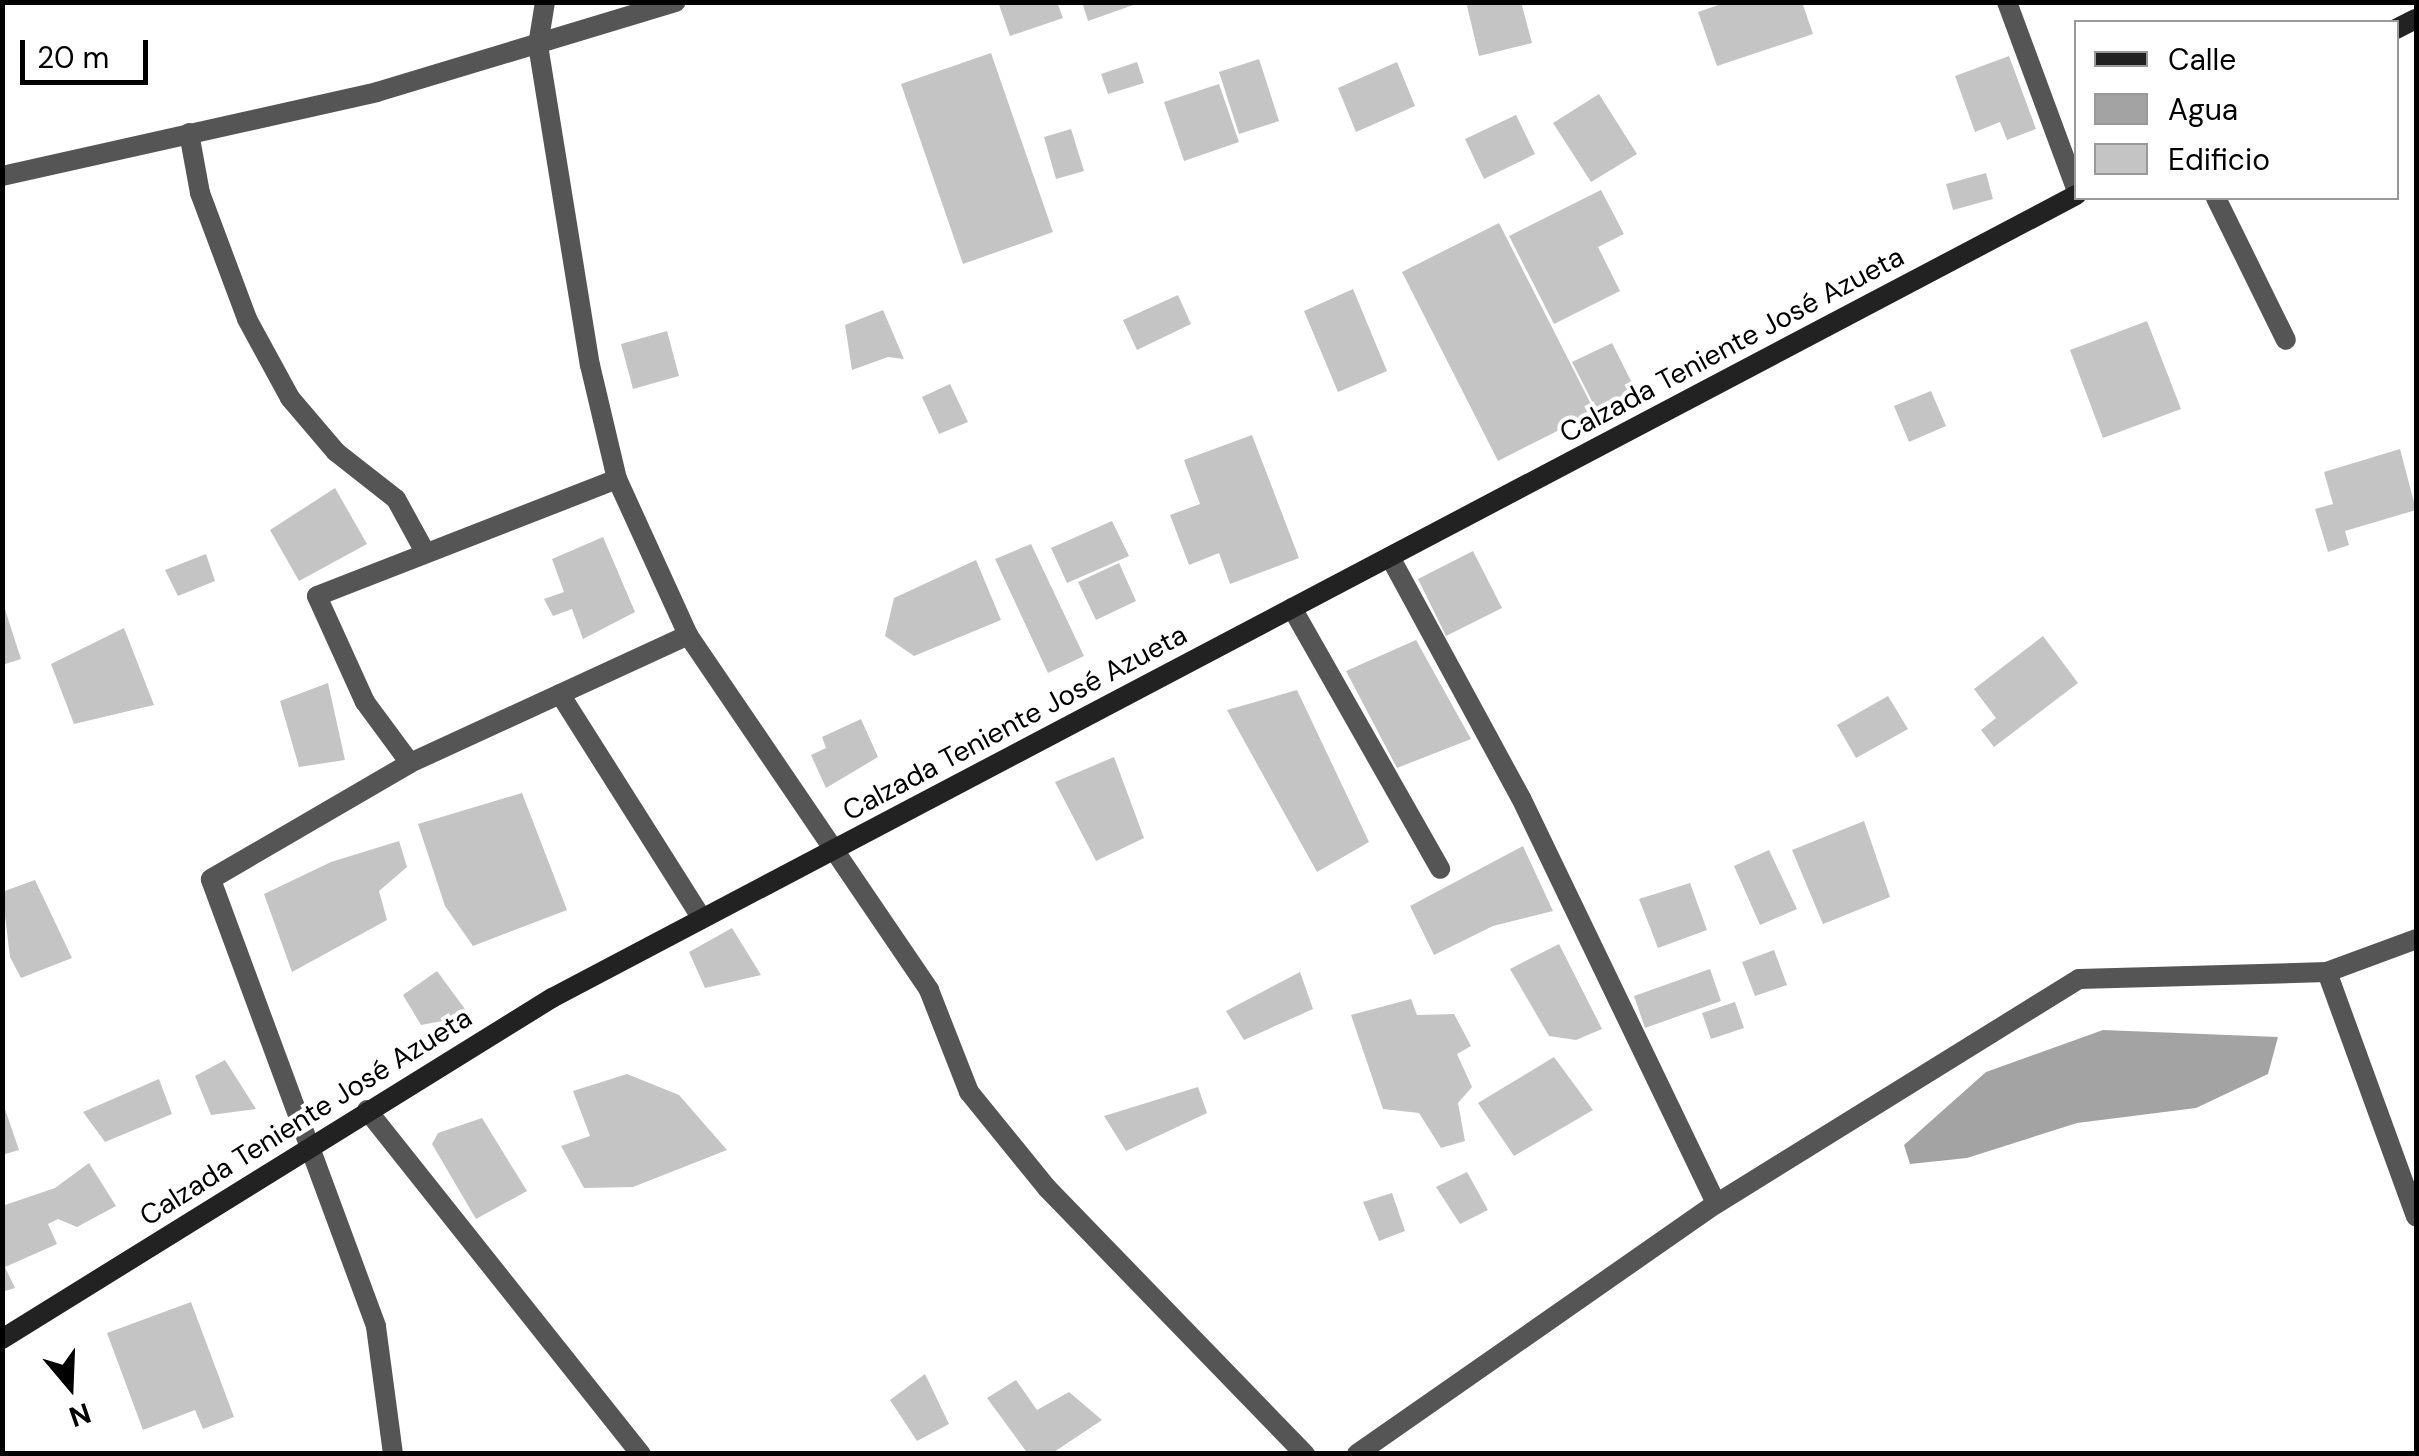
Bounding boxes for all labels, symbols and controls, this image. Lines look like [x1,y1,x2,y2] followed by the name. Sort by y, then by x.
[25,20,152,82] scale bar
[2074,20,2399,200] legend
[37,38,109,77] text: 20 m
[2168,40,2236,79] text: Calle
[2168,90,2238,129] text: Agua
[2168,140,2270,179] text: Edificio
[1554,240,1910,450] street label: Calzada Teniente José Azueta
[837,618,1193,828] street label: Calzada Teniente José Azueta
[134,1001,478,1233] street label: Calzada Teniente José Azueta
[20,1336,120,1436] north arrow
[64,1394,96,1436] text: N

